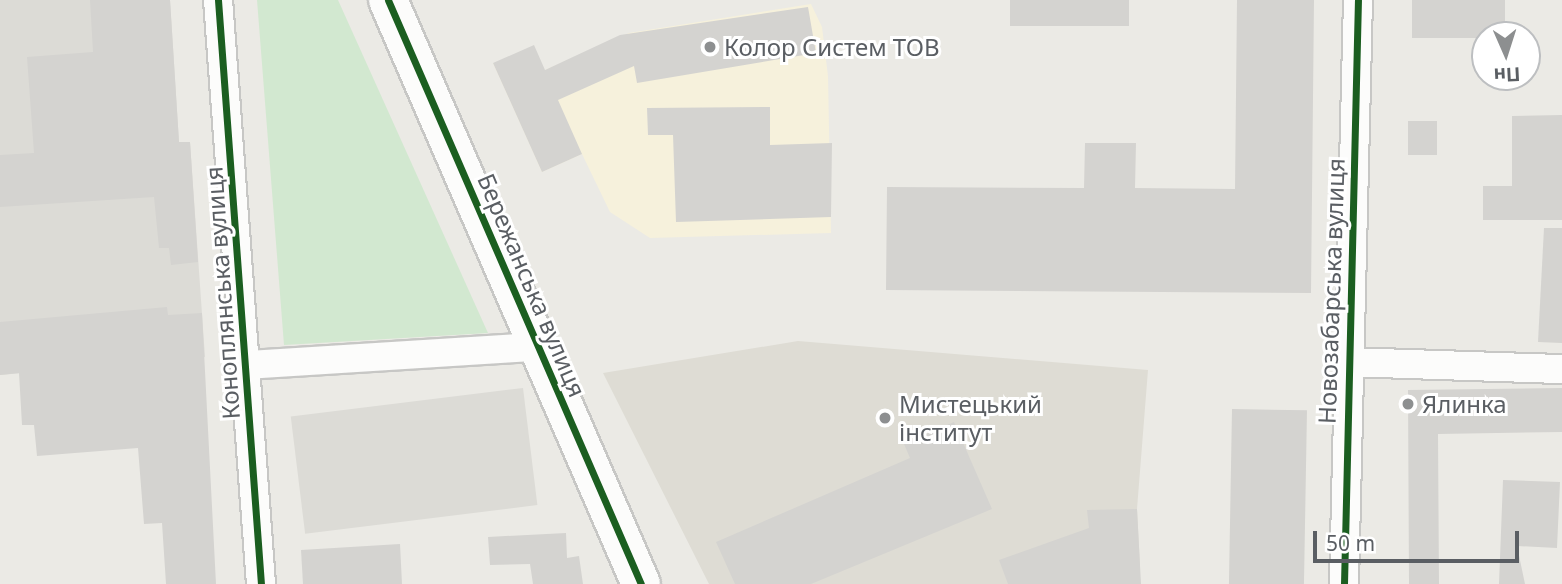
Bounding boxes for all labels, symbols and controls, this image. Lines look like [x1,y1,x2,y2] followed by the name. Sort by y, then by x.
[1471,21,1541,91] north arrow
[724,33,940,61] place label: Колор Систем ТОВ
[702,39,718,55] marker: Колор Систем ТОВ
[1493,61,1521,89] text: Пн
[1312,158,1350,424] street label: Новозабарська вулиця
[199,166,245,420] street label: Коноплянська вулиця
[472,169,592,401] street label: Бережанська вулиця
[899,390,1042,446] place label: Мистецький інститут
[1422,390,1507,418] place label: Ялинка
[1400,396,1416,412] marker: Ялинка
[877,410,893,426] marker: Мистецький інститут
[1317,518,1524,562] scale bar
[1326,529,1375,557] text: 50 m

